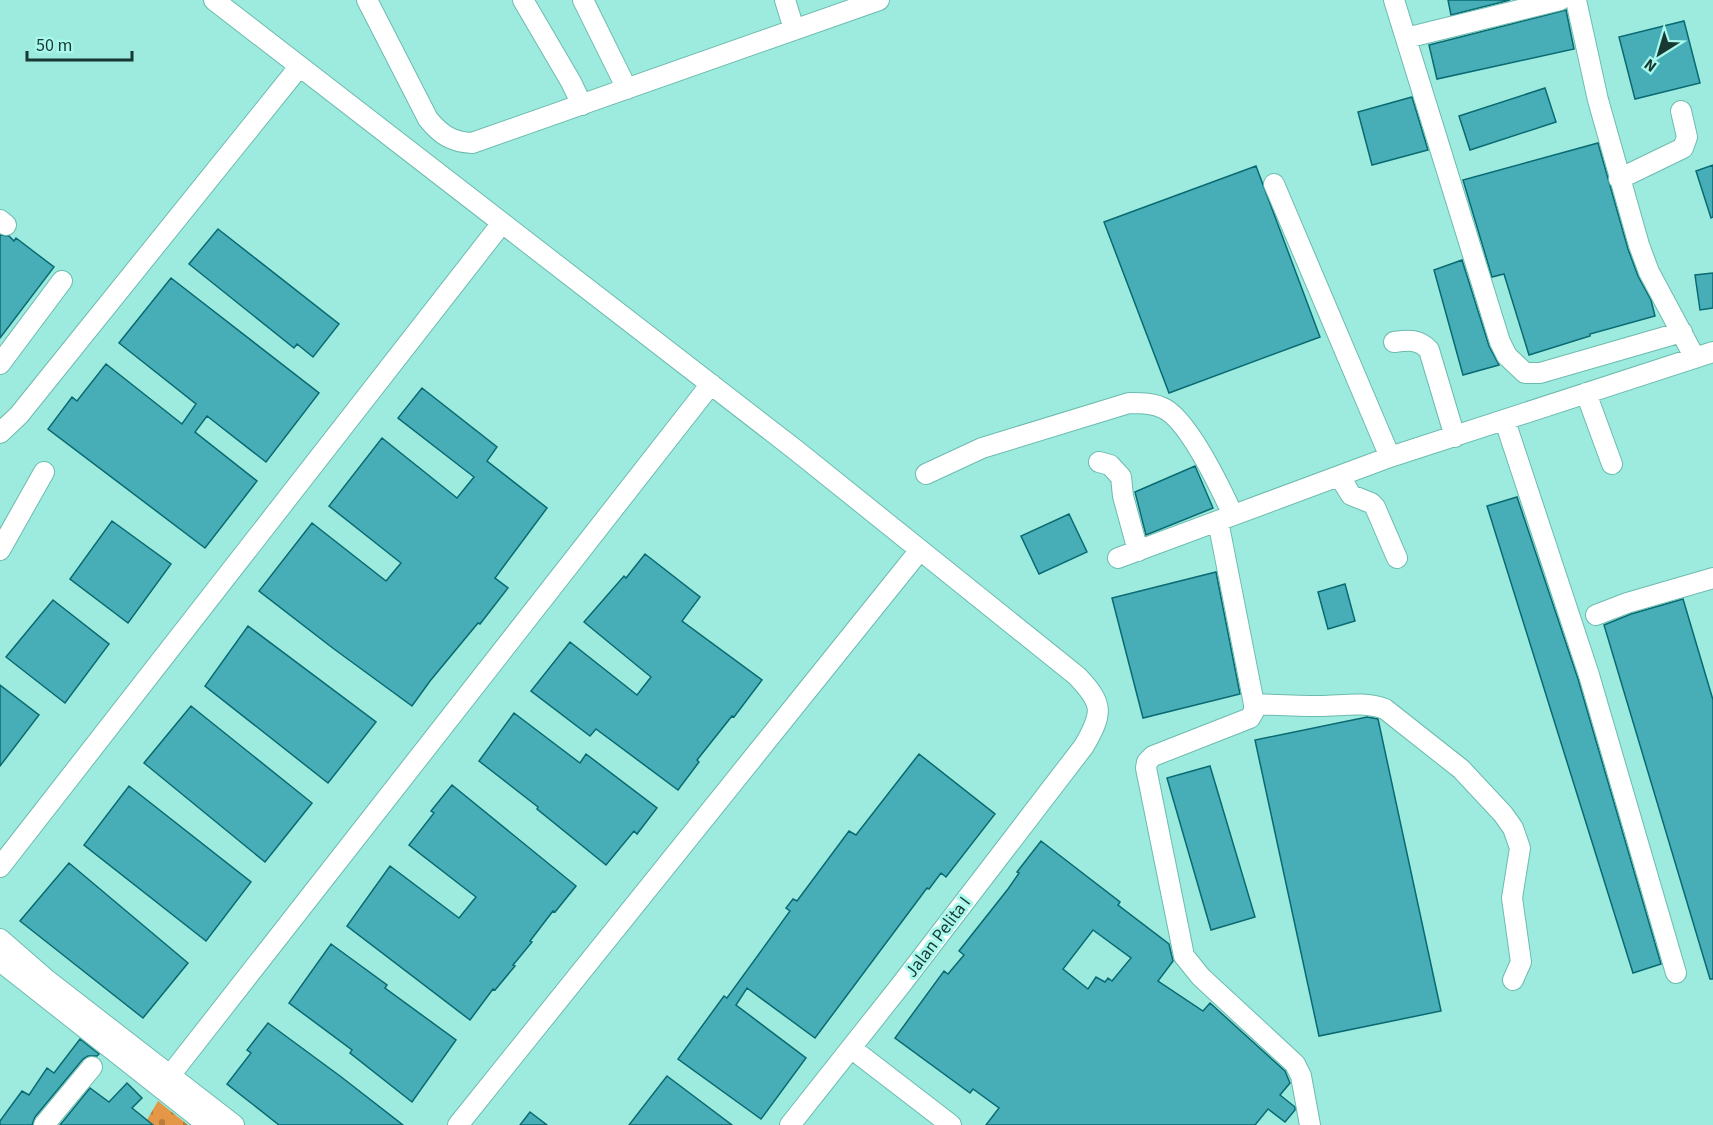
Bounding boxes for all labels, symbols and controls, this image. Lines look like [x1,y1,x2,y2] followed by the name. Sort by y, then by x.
[27,24,132,62] scale bar
[1629,24,1689,84] north arrow
[36,33,72,58] text: 50 m
[1640,53,1661,77] text: N
[899,891,977,983] street label: Jalan Pelita I

